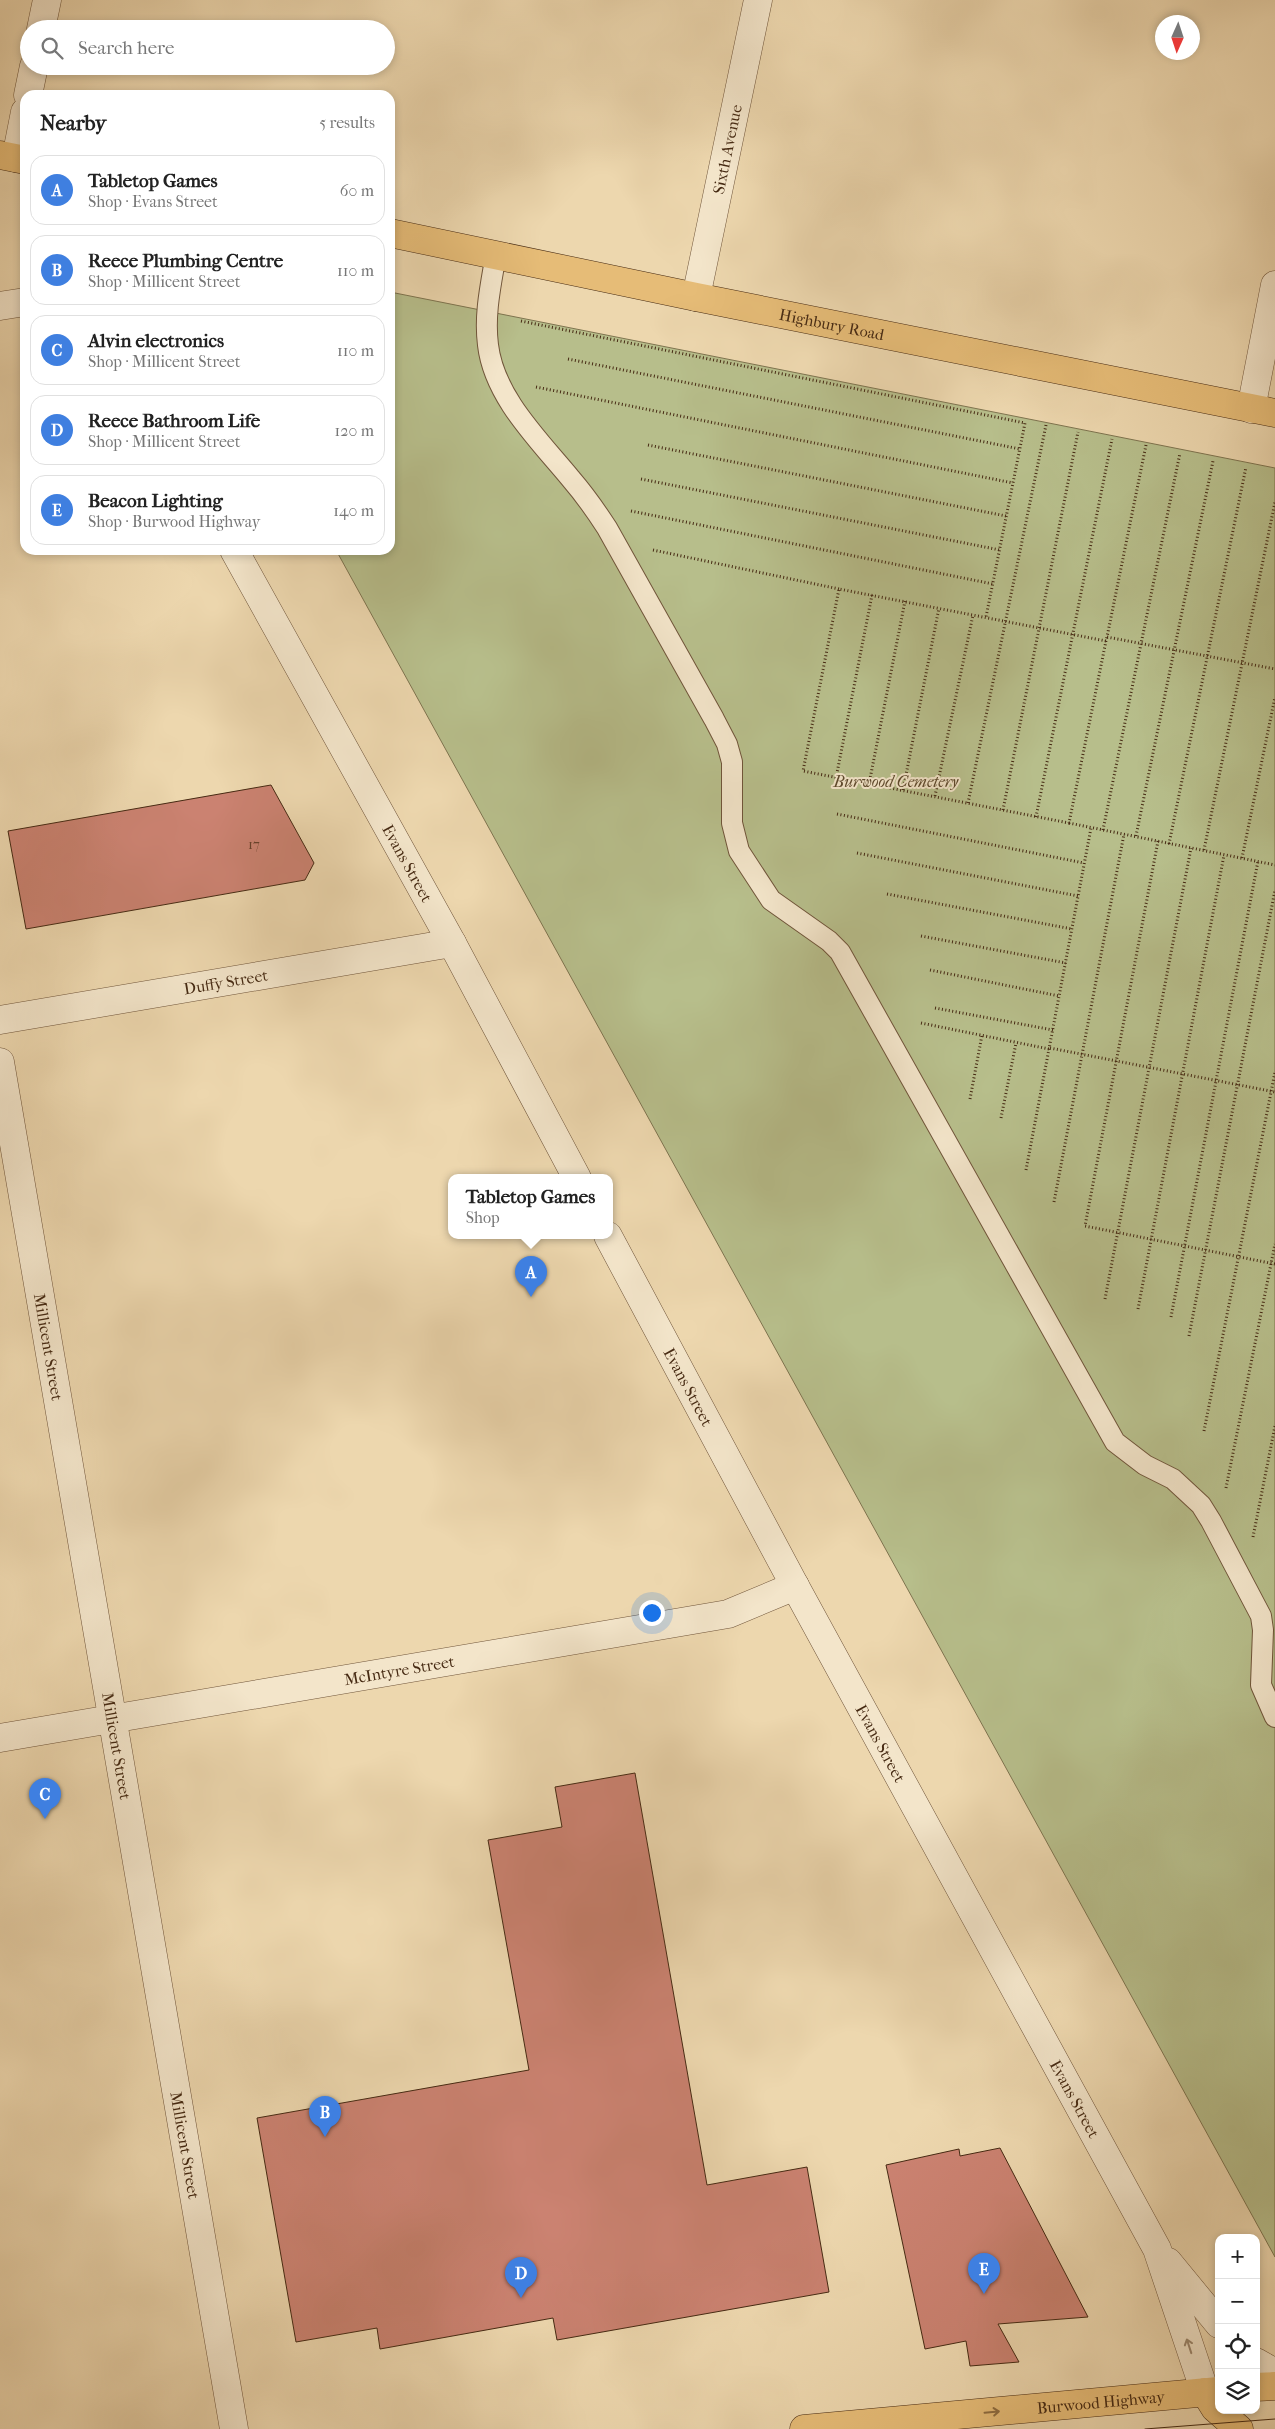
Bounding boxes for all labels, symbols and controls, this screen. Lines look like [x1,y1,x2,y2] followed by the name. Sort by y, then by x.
[1155,15,1200,60] north arrow
[20,20,395,75] search box
[38,34,66,62] icon: search
[78,37,174,59] text: Search here
[709,103,746,196] street label: Sixth Avenue
[40,111,106,135] text: Nearby
[319,113,375,132] text: 5 results
[88,170,217,192] text: Tabletop Games
[52,181,62,200] text: A
[340,181,374,200] text: 60 m
[88,192,218,211] text: Shop · Evans Street
[88,250,283,272] text: Reece Plumbing Centre
[52,261,62,280] text: B
[337,261,374,280] text: 110 m
[88,272,240,291] text: Shop · Millicent Street
[777,305,886,345] street label: Highbury Road
[88,330,224,352] text: Alvin electronics
[52,341,62,360] text: C
[337,341,374,360] text: 110 m
[88,352,240,371] text: Shop · Millicent Street
[88,410,260,432] text: Reece Bathroom Life
[51,421,63,440] text: D
[335,421,374,440] text: 120 m
[88,432,240,451] text: Shop · Millicent Street
[88,490,223,512] text: Beacon Lighting
[52,501,62,520] text: E
[333,501,374,520] text: 140 m
[88,512,260,531] text: Shop · Burwood Highway
[833,772,959,791] park label: Burwood Cemetery
[378,821,436,906] street label: Evans Street
[248,836,260,853] house number: 17
[182,965,270,999] street label: Duffy Street
[448,1174,613,1239] popup
[466,1186,595,1208] text: Tabletop Games
[466,1208,500,1227] text: Shop
[515,1256,547,1297] pin: A
[30,1292,67,1402] street label: Millicent Street
[660,1345,717,1430] street label: Evans Street
[639,1600,665,1626] your location
[343,1652,456,1689] street label: McIntyre Street
[98,1691,135,1801] street label: Millicent Street
[852,1701,909,1786] street label: Evans Street
[29,1778,61,1819] pin: C
[1046,2057,1104,2141] street label: Evans Street
[166,2090,203,2201] street label: Millicent Street
[309,2096,341,2137] pin: B
[1215,2234,1260,2414] map controls
[1215,2234,1260,2279] button: +
[968,2253,1000,2294] pin: E
[505,2257,537,2298] pin: D
[1215,2279,1260,2324] button: −
[1215,2324,1260,2369] button: locate
[1184,2338,1194,2354] one-way arrow
[1215,2369,1260,2414] button: layers
[1036,2387,1166,2418] street label: Burwood Highway
[983,2407,999,2417] one-way arrow

